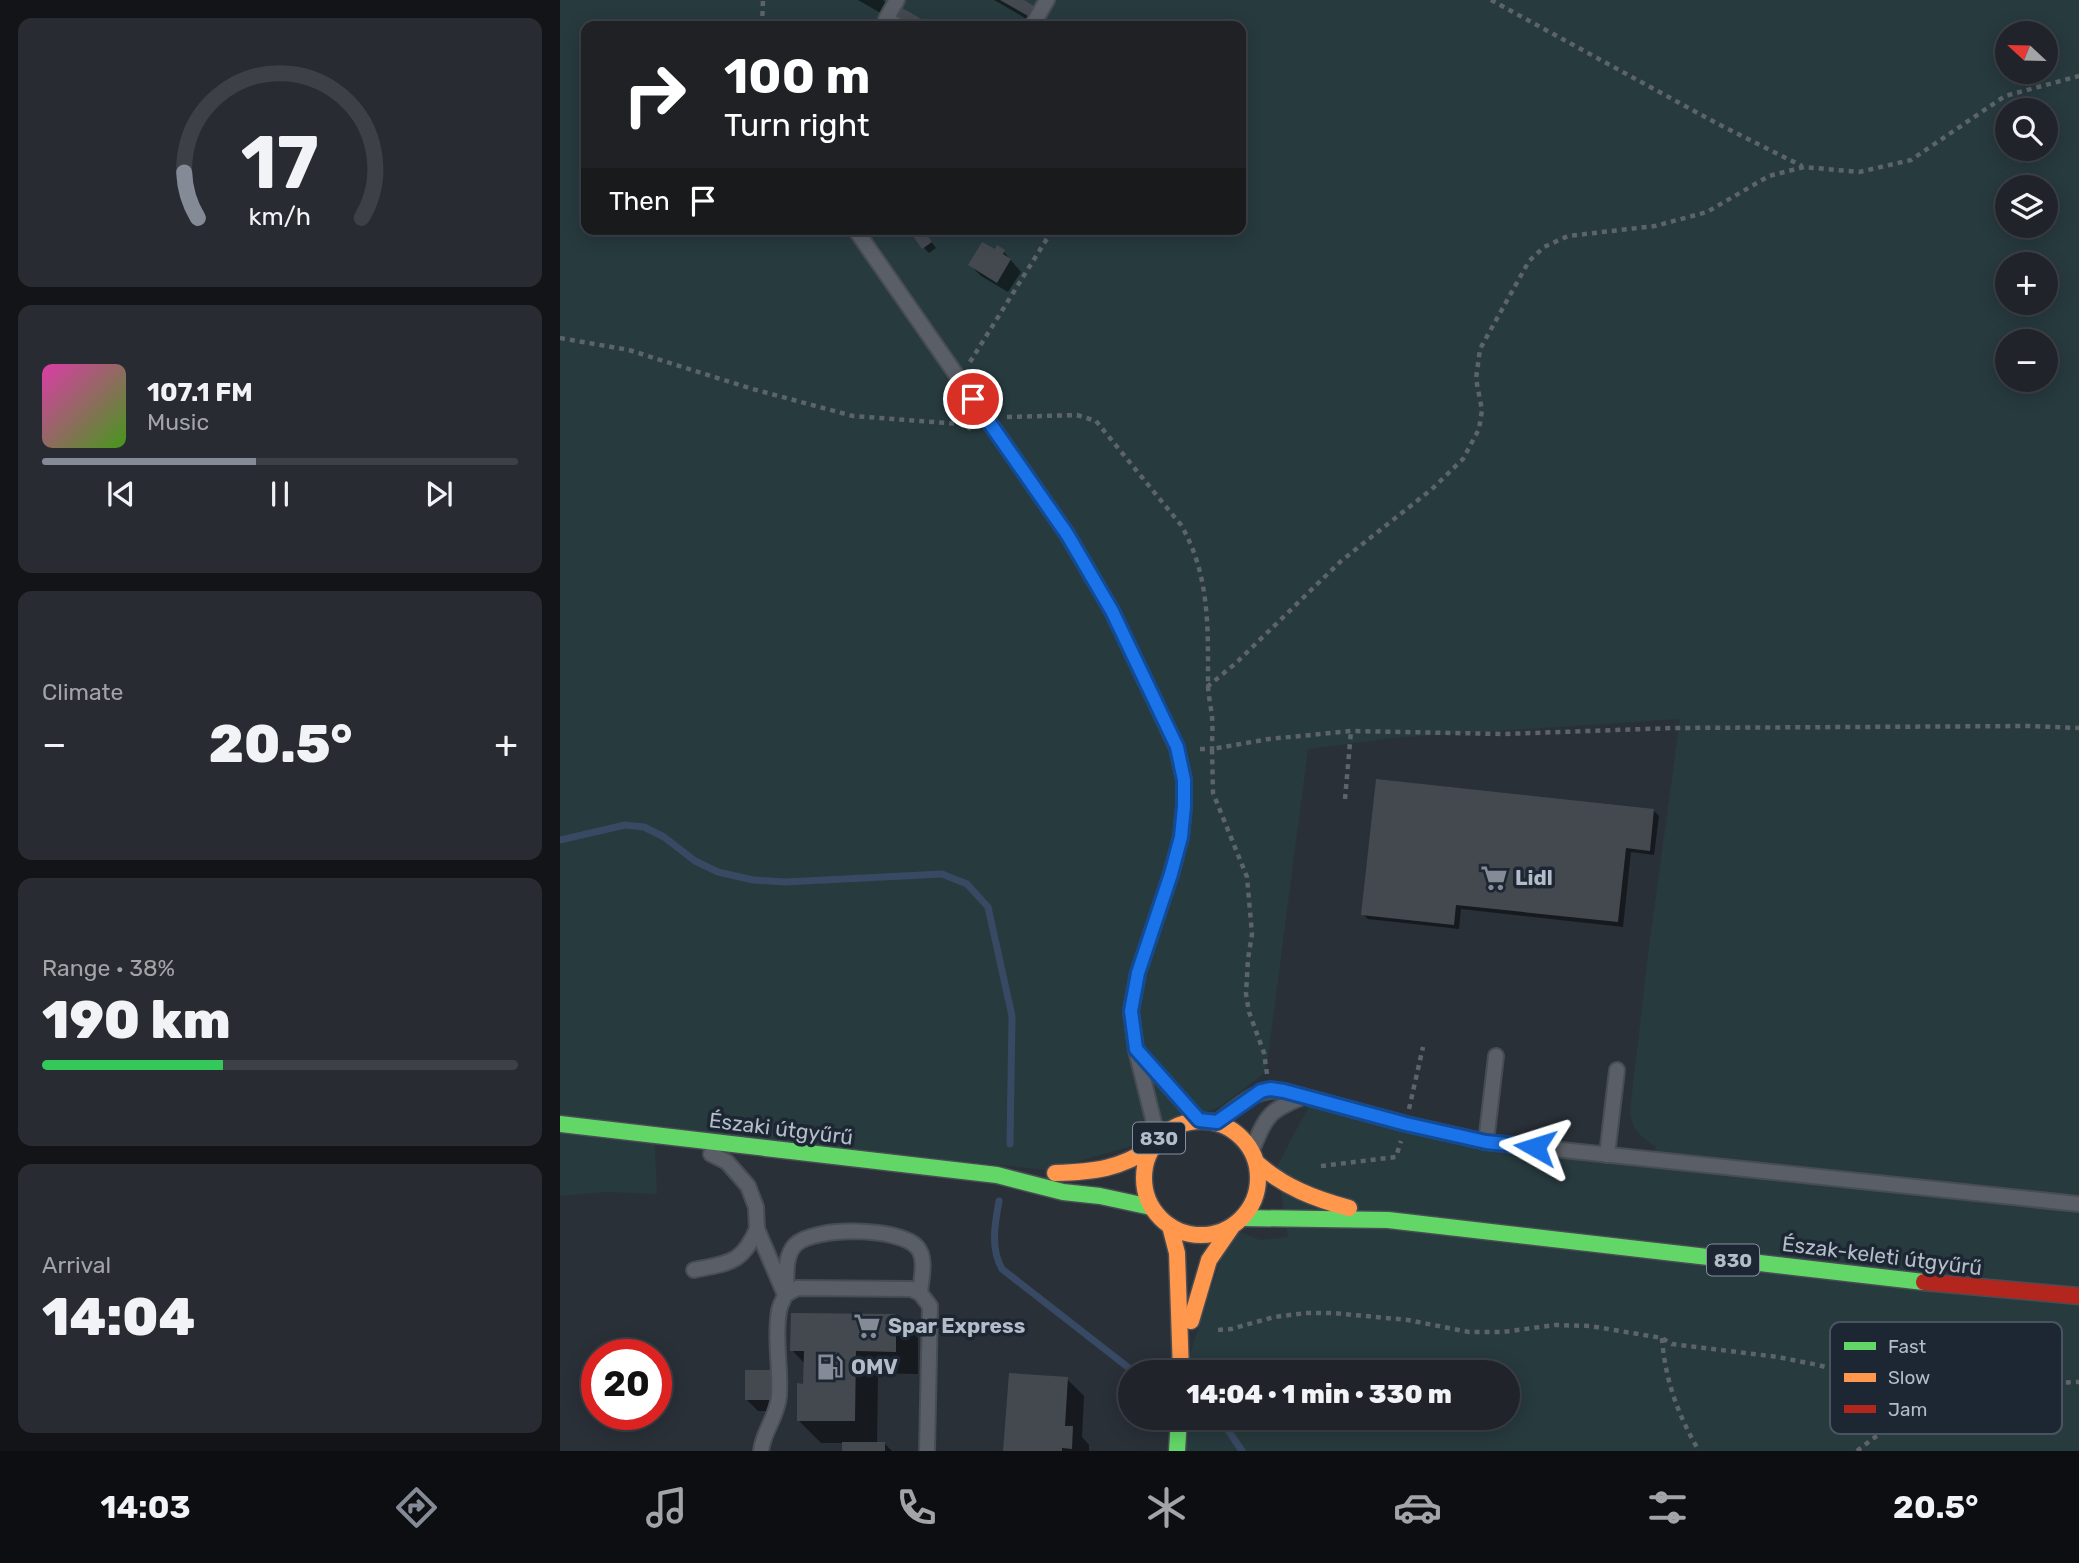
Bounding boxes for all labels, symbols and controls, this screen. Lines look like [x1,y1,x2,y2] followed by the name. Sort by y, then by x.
[1995,21,2058,84] north arrow
[1995,21,2058,392] map controls
[724,47,870,105] text: 100 m
[609,49,700,140] icon: right
[1995,98,2058,161] button: search
[724,106,869,144] text: Turn right
[241,121,319,207] text: 17
[1995,175,2058,238] button: layers
[684,182,722,220] icon: arrive
[609,186,670,217] text: Then
[249,202,311,231] text: km/h
[1995,252,2058,315] button: +
[1995,329,2058,392] button: −
[943,369,1003,429] pin
[147,377,253,408] text: 107.1 FM
[954,380,992,418] icon: arrive
[147,408,209,436] text: Music
[102,475,140,513] icon: previous
[261,475,299,513] icon: pause
[420,475,458,513] icon: next
[42,678,123,706] text: Climate
[209,713,352,775] text: 20.5°
[42,721,67,767] text: −
[494,721,518,767] text: +
[1479,863,1509,893] supermarket icon: Lidl
[1515,865,1553,890] place label: Lidl
[42,954,175,982] text: Range · 38%
[42,989,231,1051] text: 190 km
[708,1107,855,1150] street label: Északi útgyűrű
[1498,1110,1572,1184] position arrow
[1133,1122,1185,1154] road number: 830
[1781,1231,1984,1280] street label: Észak-keleti útgyűrű
[1707,1244,1759,1276] road number: 830
[42,1251,111,1279] text: Arrival
[42,1286,195,1348] text: 14:04
[852,1311,882,1341] supermarket icon: Spar Express
[888,1313,1025,1338] place label: Spar Express
[1830,1322,2062,1434] legend
[1888,1335,1927,1358] text: Fast
[581,1339,672,1430] speed limit sign: 20
[815,1352,845,1382] fuel station icon: OMV
[851,1354,898,1379] place label: OMV
[1888,1366,1930,1389] text: Slow
[1186,1379,1452,1410] text: 14:04 · 1 min · 330 m
[1888,1398,1927,1421] text: Jam
[392,1483,441,1532] icon: directions
[642,1483,691,1532] icon: music
[892,1483,941,1532] icon: phone
[1142,1483,1191,1532] icon: climate
[1393,1483,1442,1532] icon: car
[1643,1483,1692,1532] icon: filters
[101,1488,191,1526] text: 14:03
[1893,1488,1978,1526] text: 20.5°

